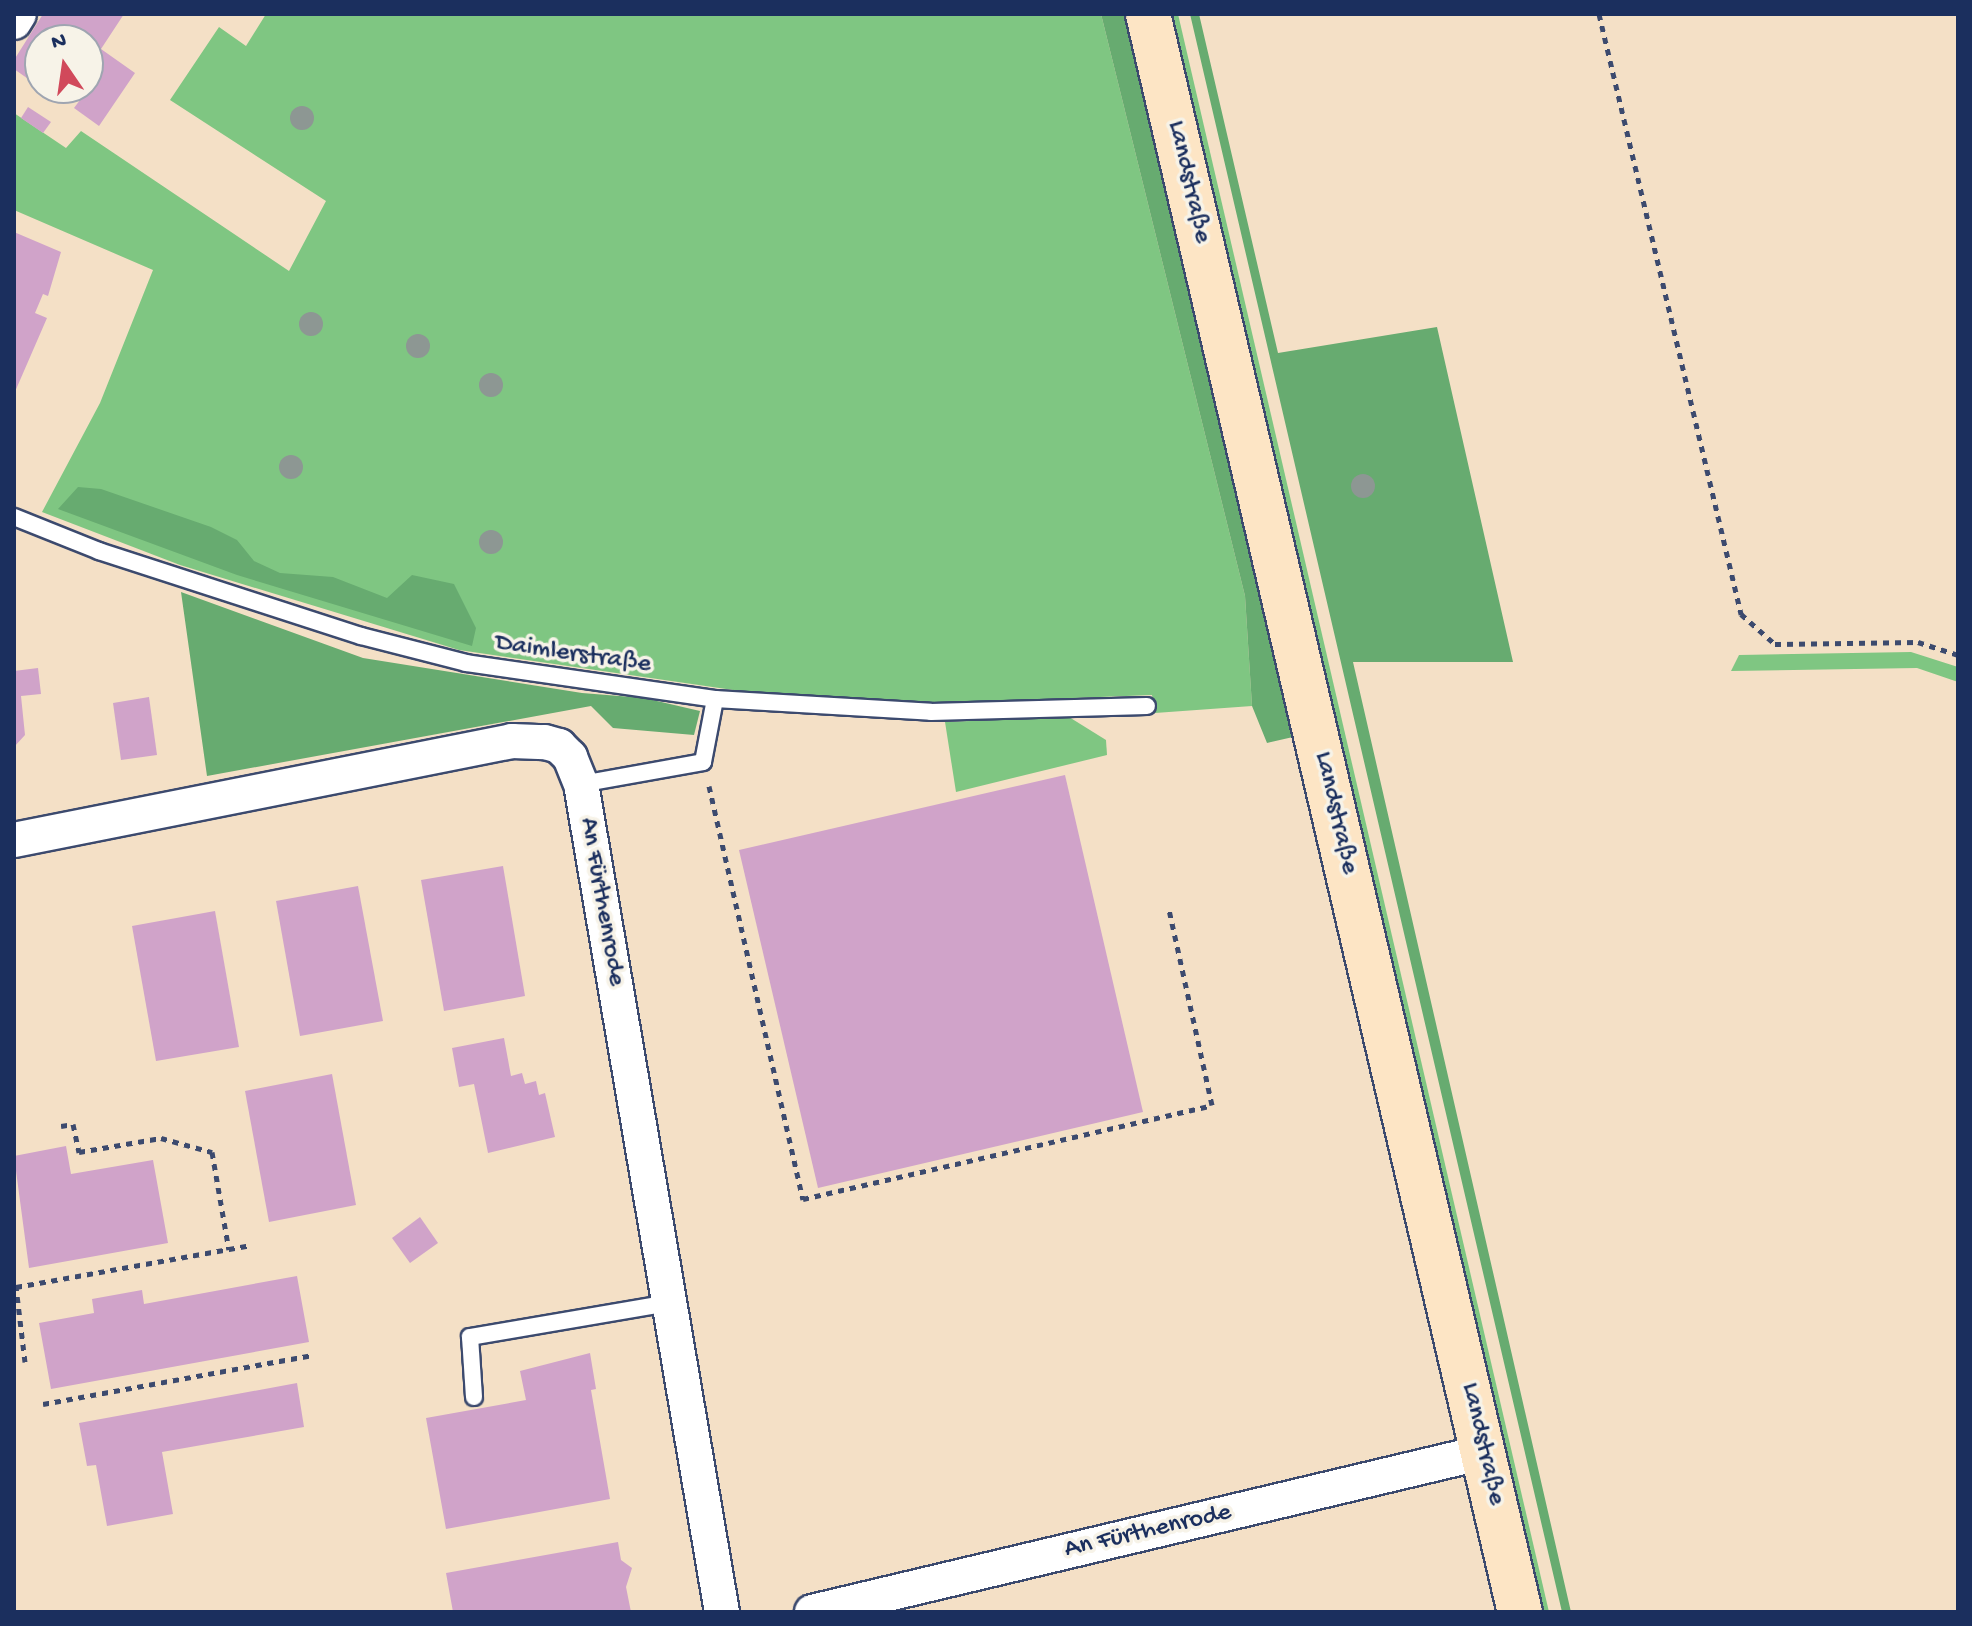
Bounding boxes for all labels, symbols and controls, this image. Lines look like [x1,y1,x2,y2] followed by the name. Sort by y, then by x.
[24,24,104,104] north arrow
[49,28,69,57] text: N
[1159,118,1217,246] street label: Landstraße
[493,629,653,681] street label: Daimlerstraße
[1306,749,1364,877] street label: Landstraße
[571,815,631,989] street label: An Fürthenrode
[1453,1380,1511,1508] street label: Landstraße
[1062,1498,1234,1566] street label: An Fürthenrode

